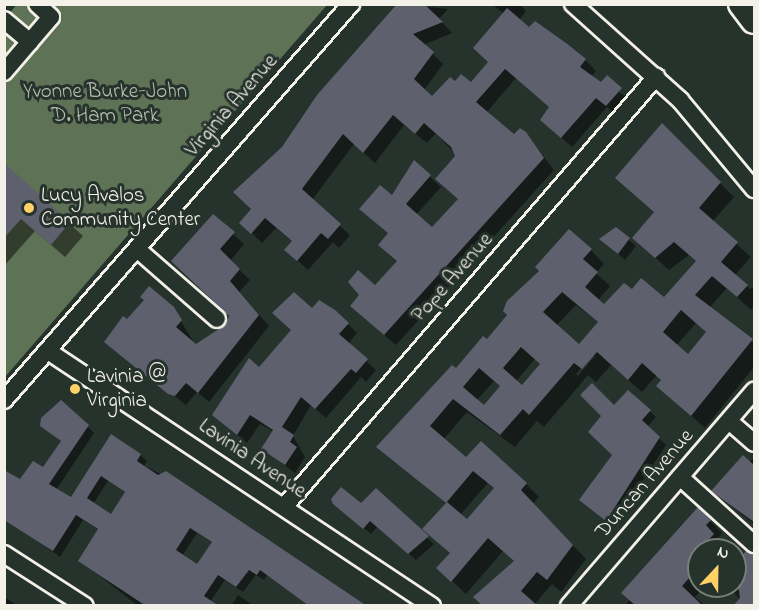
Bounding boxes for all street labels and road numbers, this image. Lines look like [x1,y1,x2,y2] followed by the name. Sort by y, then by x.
[181,49,283,163] street label: Virginia Avenue
[407,228,499,328] street label: Pope Avenue
[193,414,311,504] street label: Lavinia Avenue
[591,424,699,544] street label: Duncan Avenue

